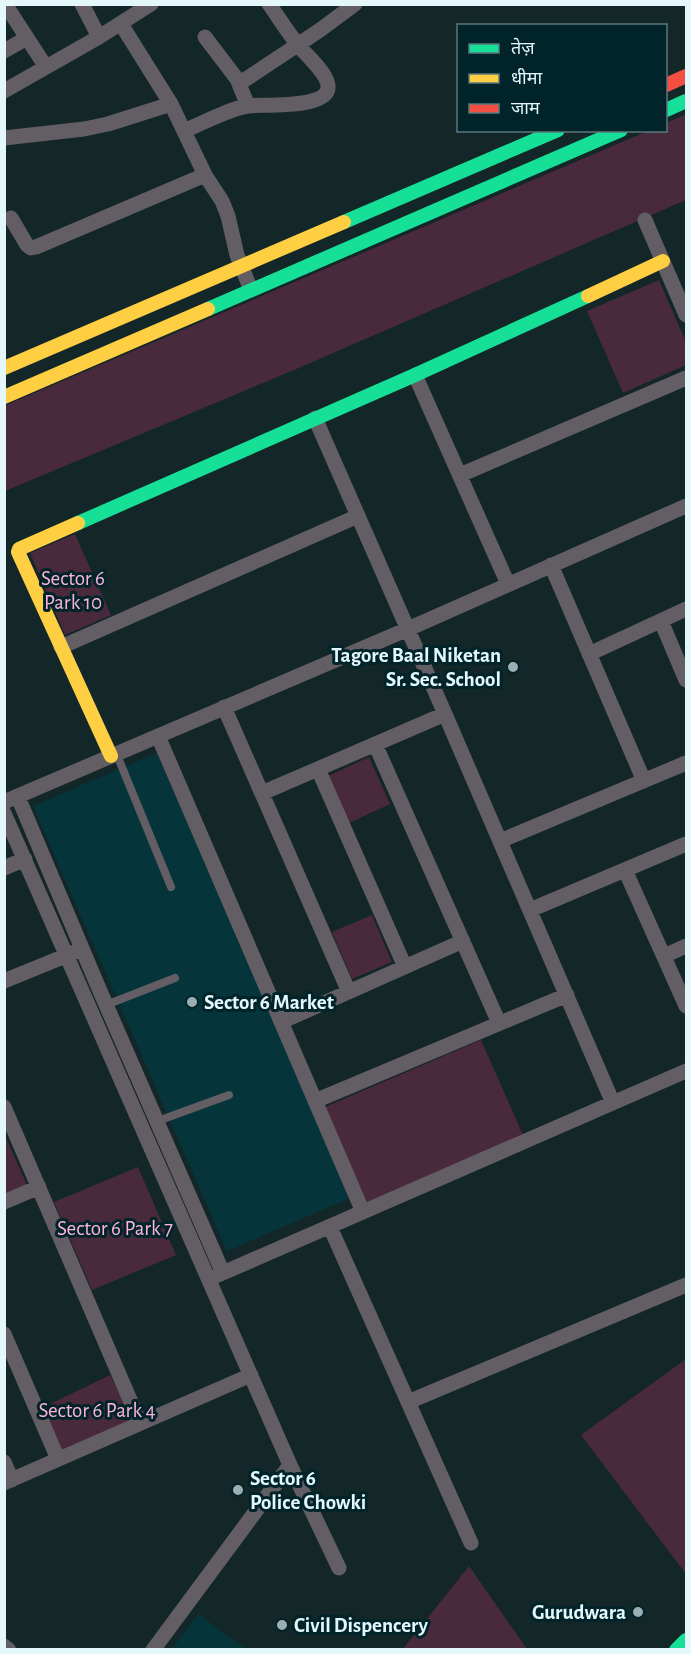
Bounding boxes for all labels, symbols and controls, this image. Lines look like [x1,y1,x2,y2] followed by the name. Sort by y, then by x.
[457,24,667,132] legend
[511,37,535,58] text: तेज़
[511,68,542,88] text: धीमा
[511,100,541,118] text: जाम
[41,568,105,613] park label: Sector 6 Park 10
[331,645,501,690] place label: Tagore Baal Niketan Sr. Sec. School
[506,660,520,674] marker: Tagore Baal Niketan Sr. Sec. School
[204,992,334,1013] place label: Sector 6 Market
[185,995,199,1009] marker: Sector 6 Market
[57,1218,173,1239] park label: Sector 6 Park 7
[38,1400,156,1421] park label: Sector 6 Park 4
[250,1468,366,1513] place label: Sector 6 Police Chowki
[231,1483,245,1497] marker: Sector 6 Police Chowki
[532,1602,626,1623] place label: Gurudwara
[631,1605,645,1619] marker: Gurudwara
[294,1615,428,1636] place label: Civil Dispencery
[275,1618,289,1632] marker: Civil Dispencery

